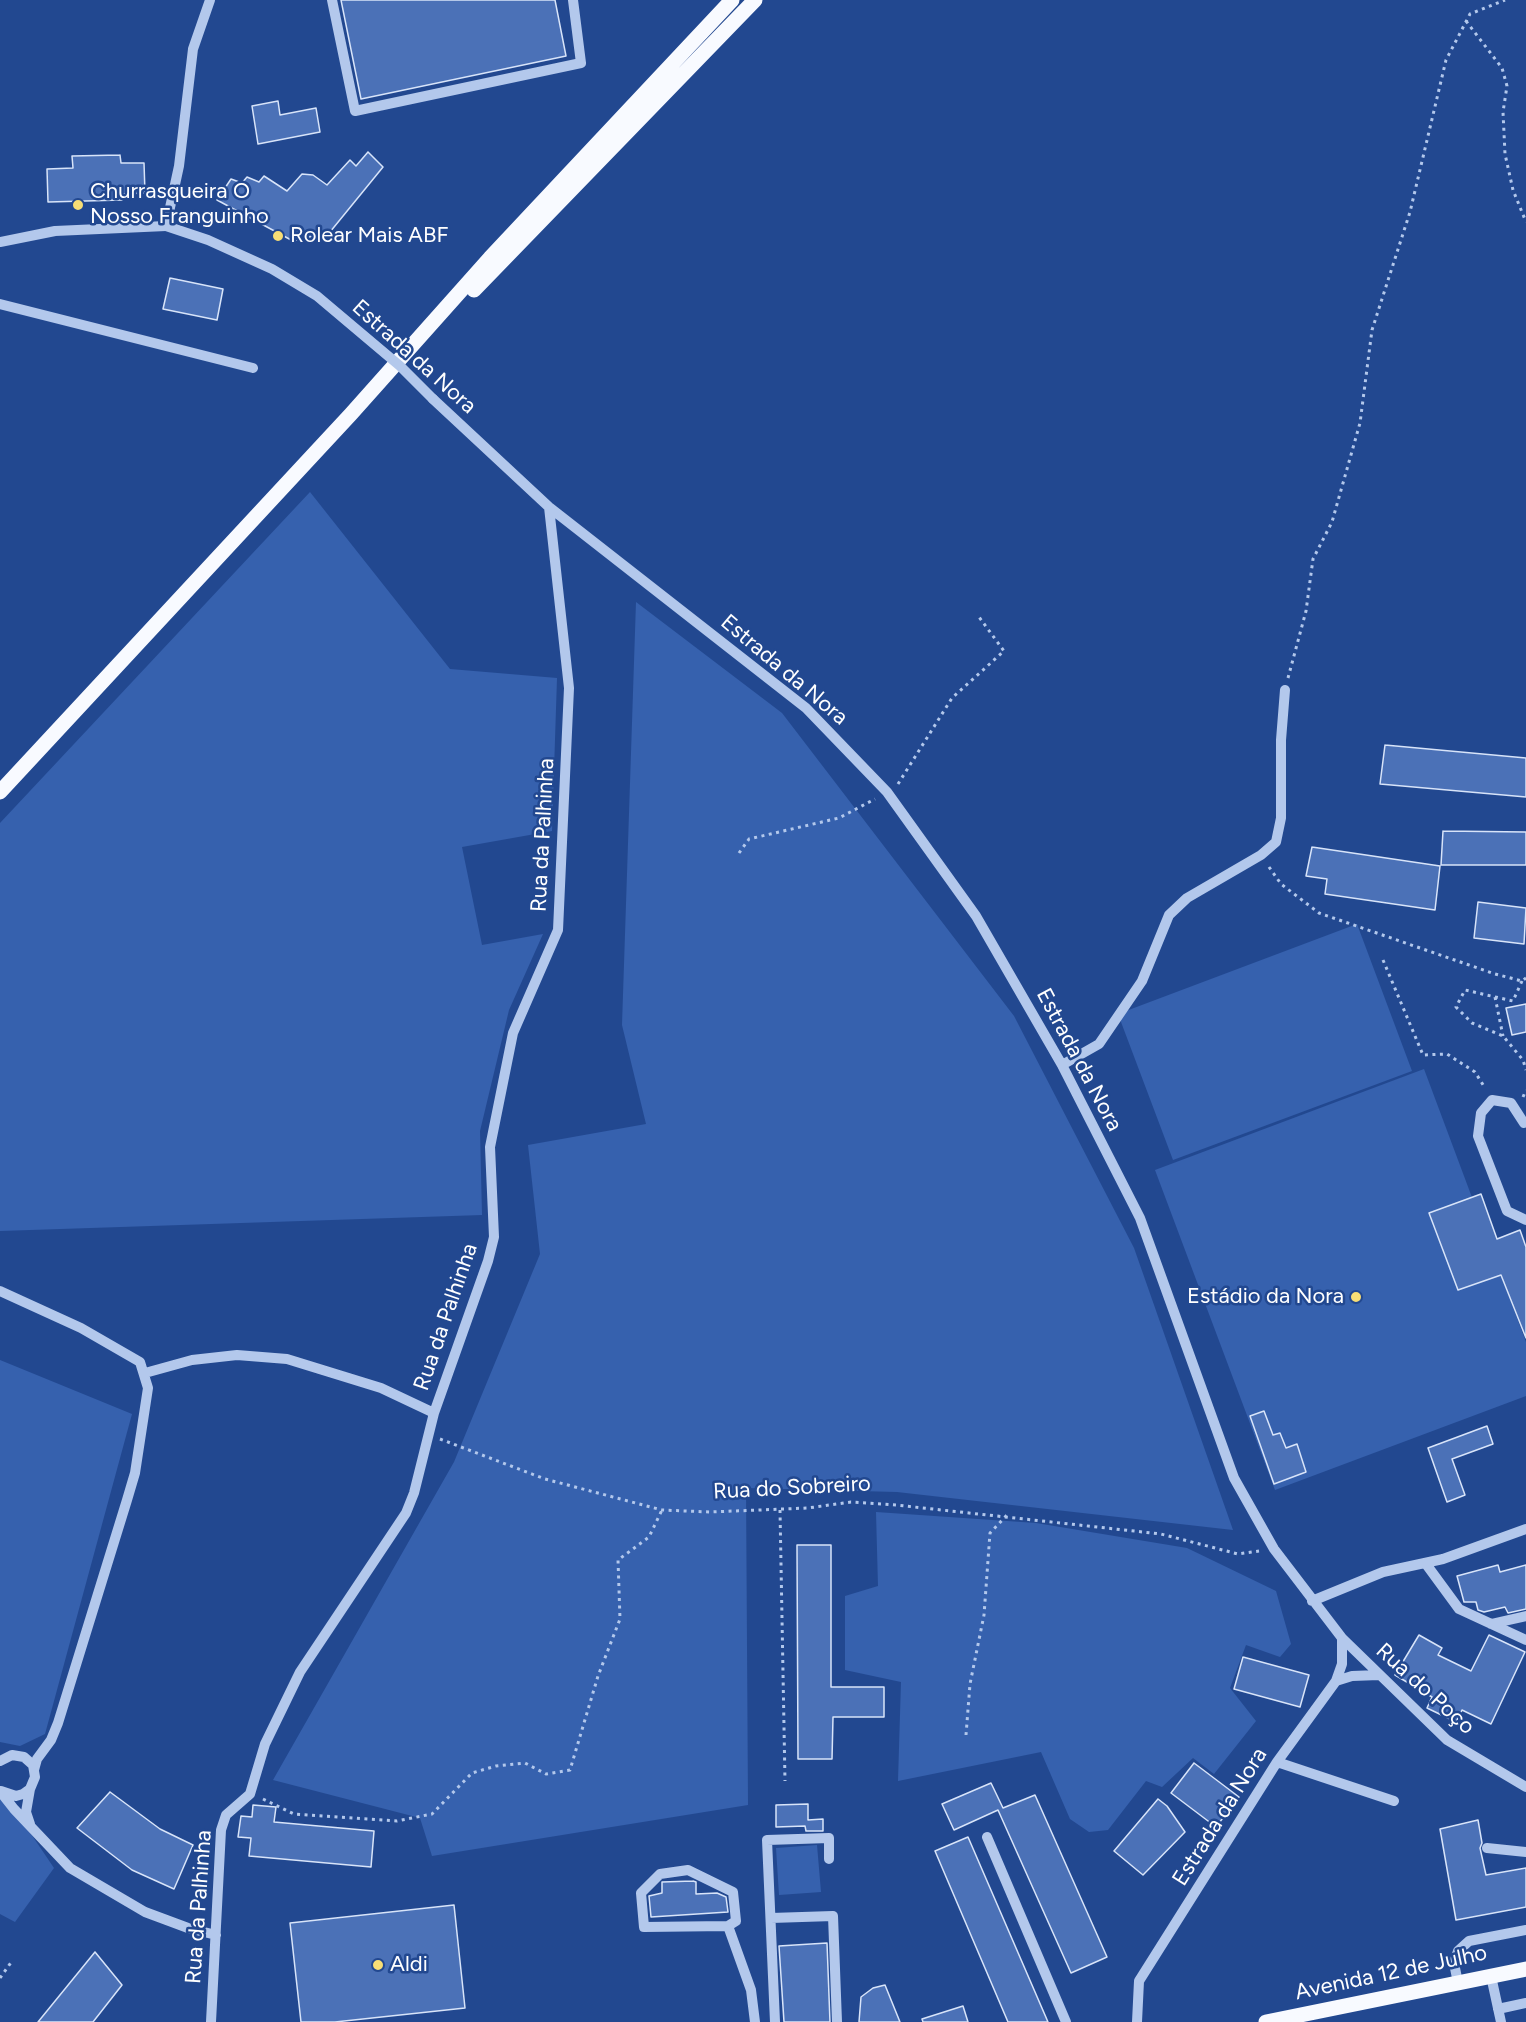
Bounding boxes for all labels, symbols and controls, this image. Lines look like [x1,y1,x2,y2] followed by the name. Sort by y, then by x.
[90,179,269,230] place label: Churrasqueira O Nosso Franguinho
[71,198,85,212] marker: Churrasqueira O Nosso Franguinho
[290,223,448,249] place label: Rolear Mais ABF
[271,229,285,243] marker: Rolear Mais ABF
[347,294,481,420] street label: Estrada da Nora
[715,609,853,731] street label: Estrada da Nora
[526,757,560,913] street label: Rua da Palhinha
[1030,984,1128,1136] street label: Estrada da Nora
[408,1240,484,1394] street label: Rua da Palhinha
[1187,1284,1344,1310] place label: Estádio da Nora
[1349,1290,1363,1304] marker: Estádio da Nora
[713,1471,871,1505] street label: Rua do Sobreiro
[1370,1638,1480,1740] street label: Rua do Poço
[1167,1743,1273,1891] street label: Estrada da Nora
[180,1829,218,1985] street label: Rua da Palhinha
[1293,1940,1489,2006] street label: Avenida 12 de Julho
[390,1952,428,1978] place label: Aldi
[371,1958,385,1972] marker: Aldi

